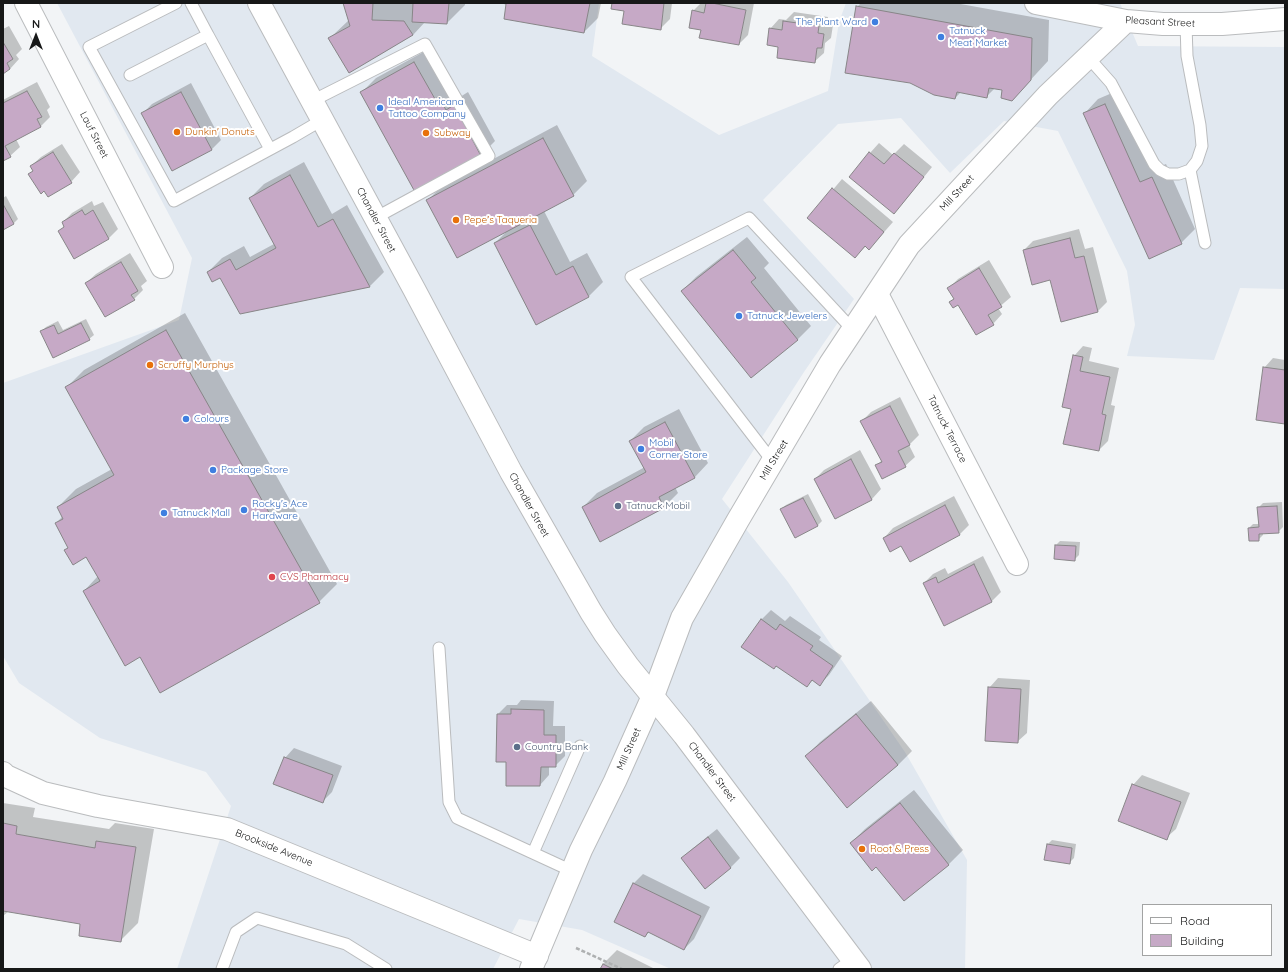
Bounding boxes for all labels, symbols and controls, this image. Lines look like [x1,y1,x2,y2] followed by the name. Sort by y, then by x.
[1125,14,1195,30] street label: Pleasant Street
[16,16,56,56] north arrow
[795,16,867,28] place label: The Plant Ward
[32,17,40,31] text: N
[870,17,880,27] marker: The Plant Ward
[949,25,1007,48] place label: Tatnuck Meat Market
[936,32,946,42] marker: Tatnuck Meat Market
[388,96,466,120] place label: Ideal Americana Tattoo Company
[375,103,385,113] marker: Ideal Americana Tattoo Company
[77,110,111,160] street label: Lauf Street
[185,126,255,138] place label: Dunkin' Donuts
[172,127,182,137] marker: Dunkin' Donuts
[434,127,471,139] place label: Subway
[421,128,431,138] marker: Subway
[937,172,977,214] street label: Mill Street
[354,185,398,255] street label: Chandler Street
[464,214,537,226] place label: Pepe's Taqueria
[451,215,461,225] marker: Pepe's Taqueria
[747,310,827,322] place label: Tatnuck Jewelers
[734,311,744,321] marker: Tatnuck Jewelers
[158,359,234,371] place label: Scruffy Murphys
[145,360,155,370] marker: Scruffy Murphys
[925,393,969,465] street label: Tatnuck Terrace
[194,413,229,425] place label: Colours
[181,414,191,424] marker: Colours
[649,437,708,460] place label: Mobil Corner Store
[757,438,791,482] street label: Mill Street
[636,444,646,454] marker: Mobil Corner Store
[221,464,288,476] place label: Package Store
[208,465,218,475] marker: Package Store
[506,471,552,539] street label: Chandler Street
[252,498,308,522] place label: Rocky's Ace Hardware
[626,500,690,512] place label: Tatnuck Mobil
[613,501,623,511] marker: Tatnuck Mobil
[239,505,249,515] marker: Rocky's Ace Hardware
[172,507,230,519] place label: Tatnuck Mall
[159,508,169,518] marker: Tatnuck Mall
[280,571,349,583] place label: CVS Pharmacy
[267,572,277,582] marker: CVS Pharmacy
[614,726,644,772] street label: Mill Street
[686,740,738,804] street label: Chandler Street
[525,741,588,753] place label: Country Bank
[512,742,522,752] marker: Country Bank
[233,827,315,869] street label: Brookside Avenue
[870,843,929,855] place label: Root & Press
[857,844,867,854] marker: Root & Press
[1142,904,1272,956] legend
[1180,913,1210,928] text: Road
[1180,933,1224,948] text: Building

